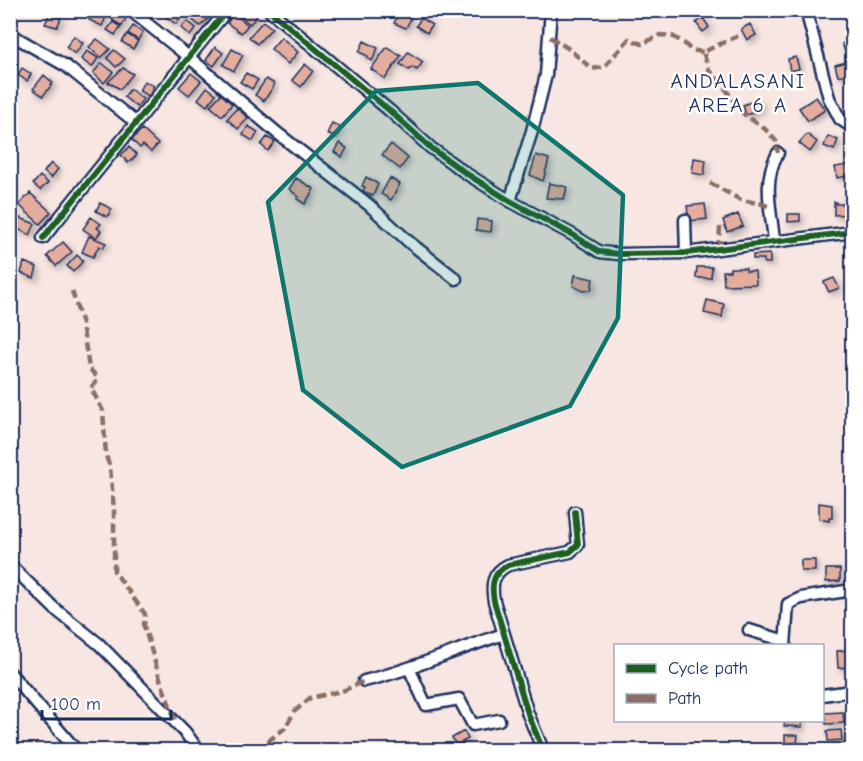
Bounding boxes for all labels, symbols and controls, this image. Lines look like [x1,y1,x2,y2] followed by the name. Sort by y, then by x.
[671,69,805,117] district label: ANDALASANI AREA 6 A
[614,644,824,722] legend
[668,658,748,679] text: Cycle path
[42,683,171,721] scale bar
[668,688,701,709] text: Path
[51,694,101,715] text: 100 m

